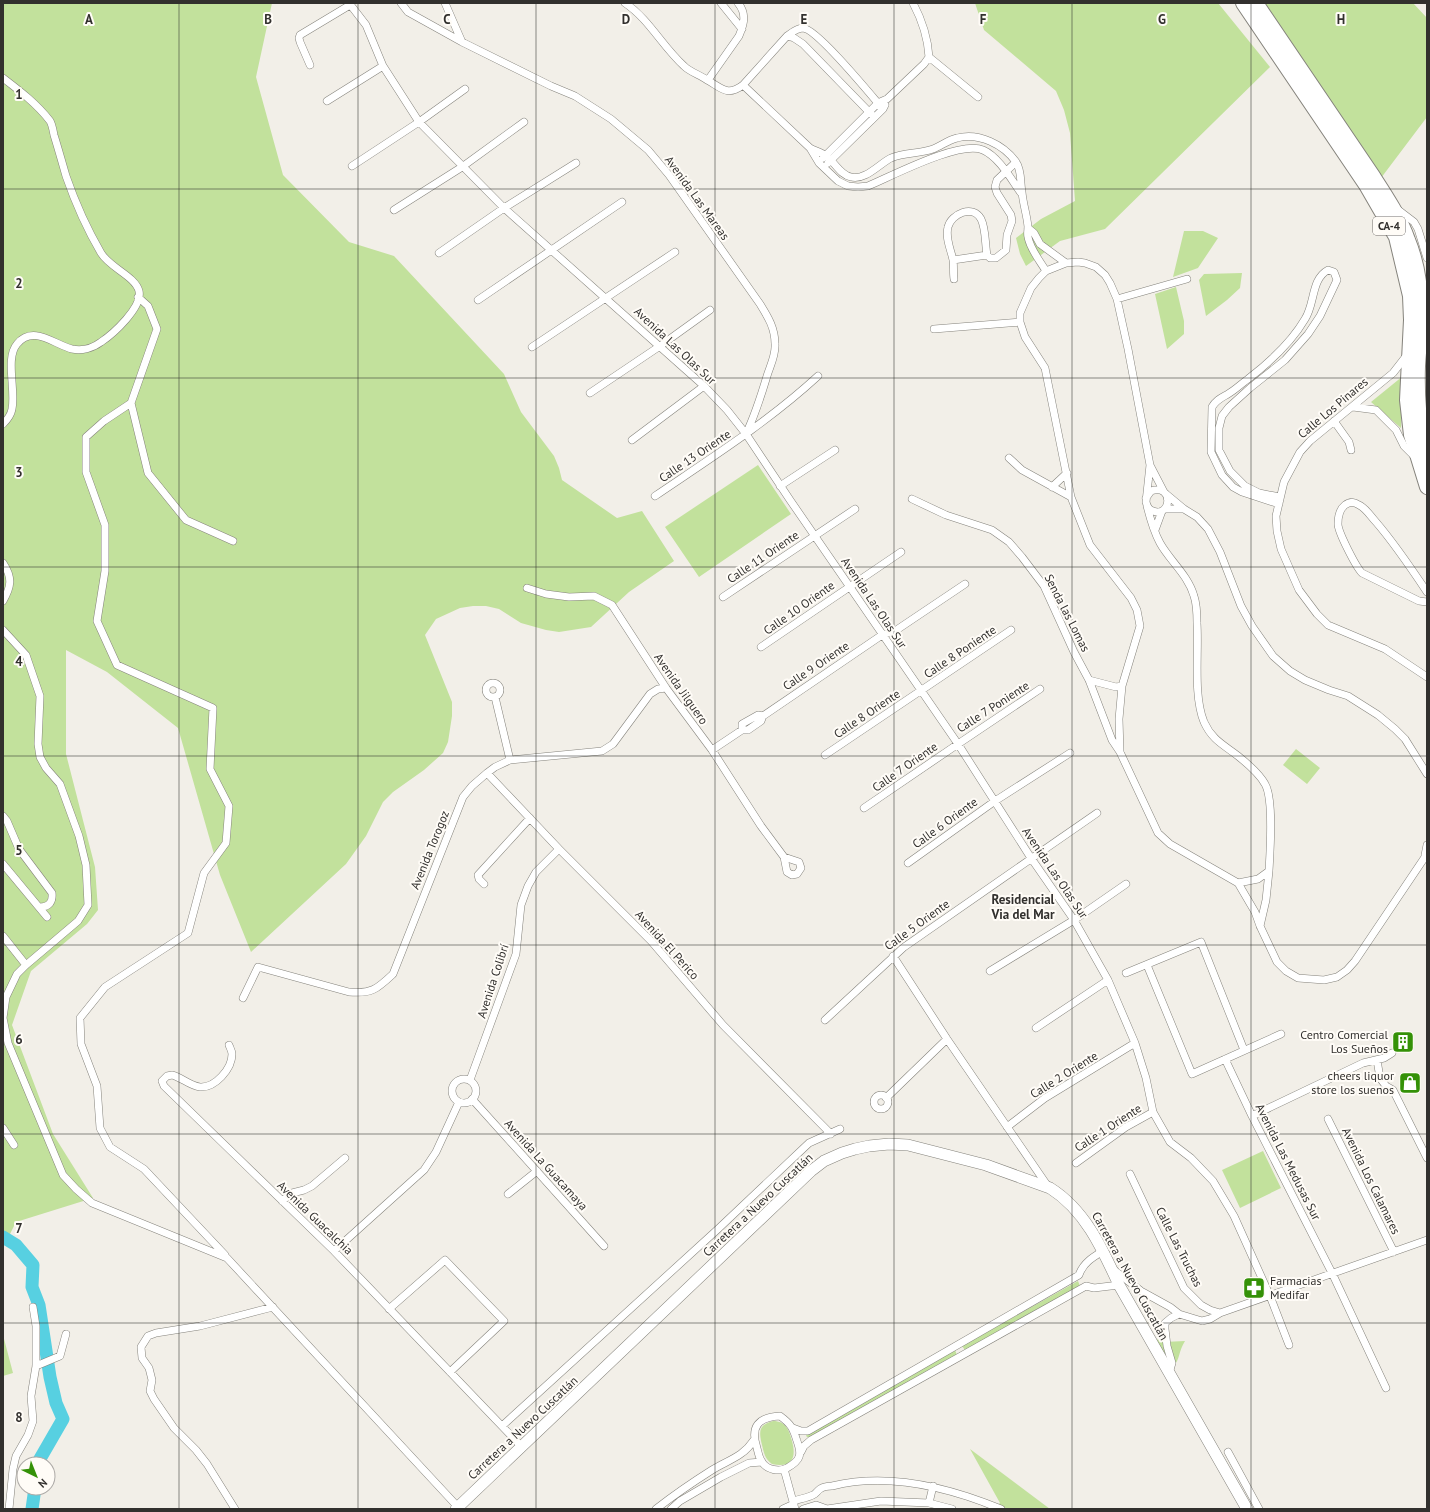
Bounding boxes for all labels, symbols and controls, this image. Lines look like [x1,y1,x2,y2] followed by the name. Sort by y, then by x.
[85,11,93,28] text: A
[264,11,272,28] text: B
[443,11,451,28] text: C
[622,11,630,28] text: D
[801,11,808,28] text: E
[980,11,987,28] text: F
[1158,11,1166,28] text: G
[1337,11,1345,28] text: H
[15,86,23,103] text: 1
[662,153,733,243] street label: Avenida Las Mareas
[1373,217,1405,235] road number: CA-4
[15,275,23,292] text: 2
[631,304,719,388] street label: Avenida Las Olas Sur
[1295,374,1371,441] street label: Calle Los Pinares
[656,426,733,485] street label: Calle 13 Oriente
[15,464,23,481] text: 3
[724,527,801,586] street label: Calle 11 Oriente
[838,554,910,651] street label: Avenida Las Olas Sur
[1041,571,1093,654] street label: Senda las Lomas
[760,578,837,638] street label: Calle 10 Oriente
[921,622,999,681] street label: Calle 8 Poniente
[780,638,852,693] street label: Calle 9 Oriente
[651,650,711,727] street label: Avenida Jilguero
[15,653,23,670] text: 4
[954,678,1032,736] street label: Calle 7 Poniente
[831,686,903,741] street label: Calle 8 Oriente
[869,739,940,795] street label: Calle 7 Oriente
[909,794,980,851] street label: Calle 6 Oriente
[407,808,452,891] street label: Avenida Torogoz
[1019,824,1091,921] street label: Avenida Las Olas Sur
[15,842,23,859] text: 5
[990,891,1055,923] district label: Residencial Via del Mar
[881,896,952,953] street label: Calle 5 Oriente
[632,907,702,982] street label: Avenida El Perico
[473,942,512,1020] street label: Avenida Colibrí
[1300,1027,1388,1056] place label: Centro Comercial Los Sueños
[1390,1029,1416,1055] building icon: Centro Comercial Los Sueños
[15,1031,23,1048] text: 6
[1027,1048,1100,1101] street label: Calle 2 Oriente
[1311,1068,1394,1097] place label: cheers liquor store los suenos
[1397,1070,1423,1096] shop icon: cheers liquor store los suenos
[1071,1100,1144,1155] street label: Calle 1 Oriente
[1253,1101,1324,1222] street label: Avenida Las Medusas Sur
[502,1116,591,1213] street label: Avenida La Guacamaya
[1339,1125,1404,1237] street label: Avenida Los Calamares
[700,1150,816,1259] street label: Carretera a Nuevo Cuscatlán
[274,1178,356,1258] street label: Avenida Guacalchia
[1153,1204,1206,1289] street label: Calle Las Truchas
[1089,1209,1172,1343] street label: Carretera a Nuevo Cuscatlán
[15,1220,23,1237] text: 7
[1270,1273,1322,1302] place label: Farmacias Medifar
[1241,1275,1267,1301] pharmacy icon: Farmacias Medifar
[465,1373,581,1482] street label: Carretera a Nuevo Cuscatlán
[15,1409,23,1426] text: 8
[16,1456,56,1496] north arrow
[35,1476,50,1491] text: N

